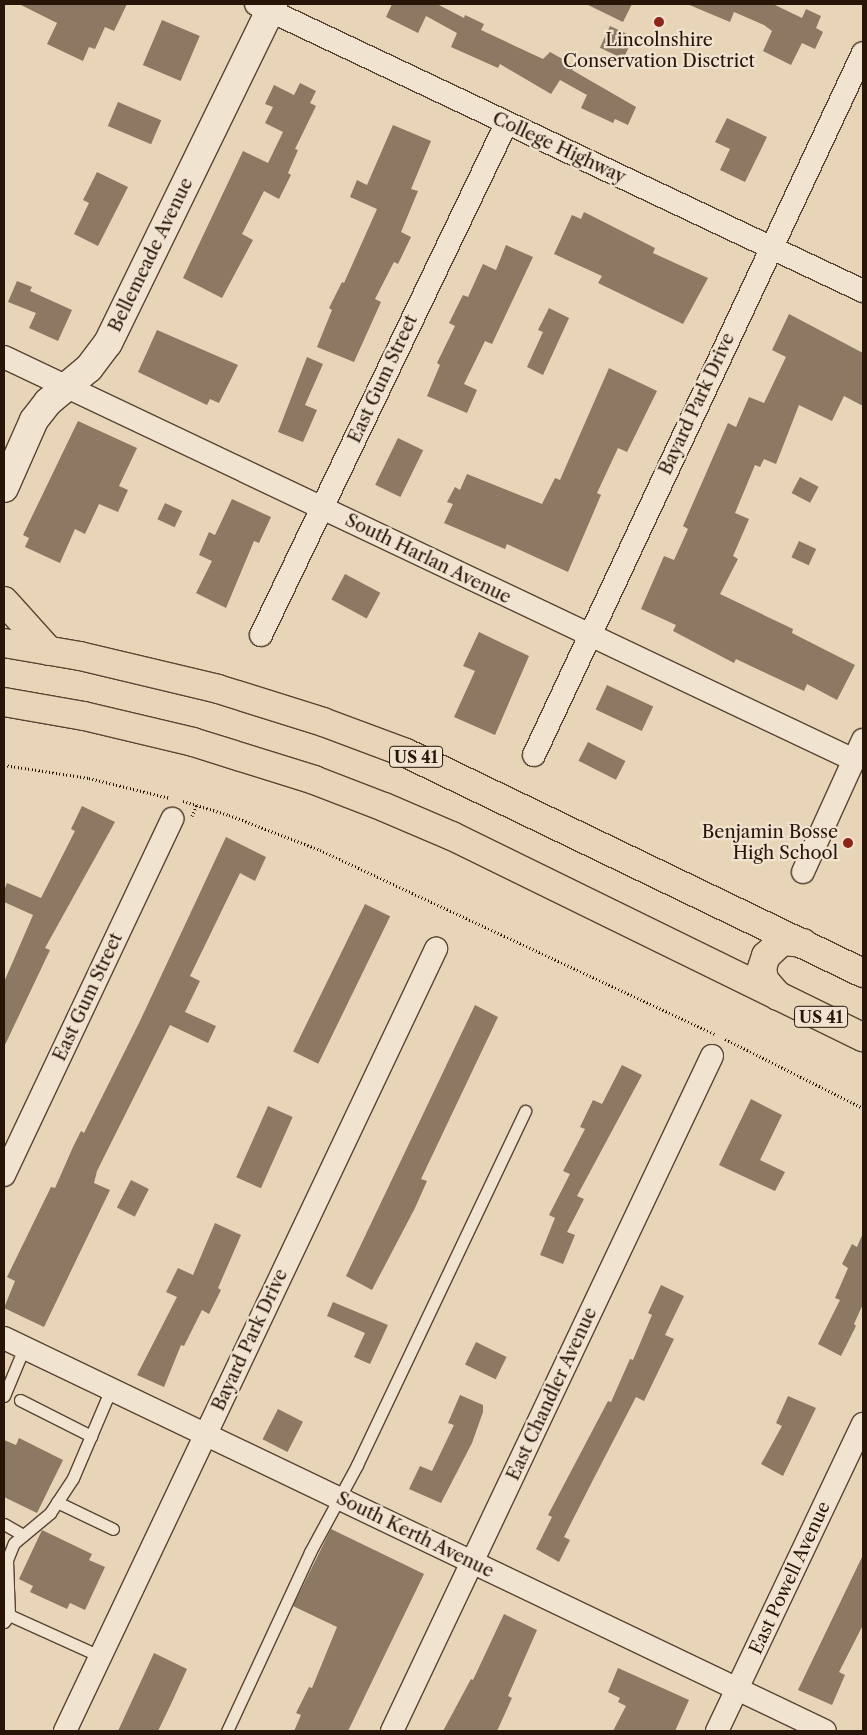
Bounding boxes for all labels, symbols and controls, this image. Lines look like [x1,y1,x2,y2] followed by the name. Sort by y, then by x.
[653,16,665,28] marker: Lincolnshire Conservation Disctrict
[563,30,755,72] place label: Lincolnshire Conservation Disctrict
[489,108,629,188] street label: College Highway
[104,174,198,336] street label: Bellemeade Avenue
[344,311,422,447] street label: East Gum Street
[655,329,739,479] street label: Bayard Park Drive
[341,509,515,609] street label: South Harlan Avenue
[388,744,444,770] road number: US 41
[702,822,838,864] place label: Benjamin Bosse High School
[842,837,854,849] marker: Benjamin Bosse High School
[49,929,127,1065] street label: East Gum Street
[794,1004,848,1030] road number: US 41
[208,1265,292,1415] street label: Bayard Park Drive
[502,1304,602,1484] street label: East Chandler Avenue
[333,1487,497,1583] street label: South Kerth Avenue
[745,1498,835,1658] street label: East Powell Avenue

